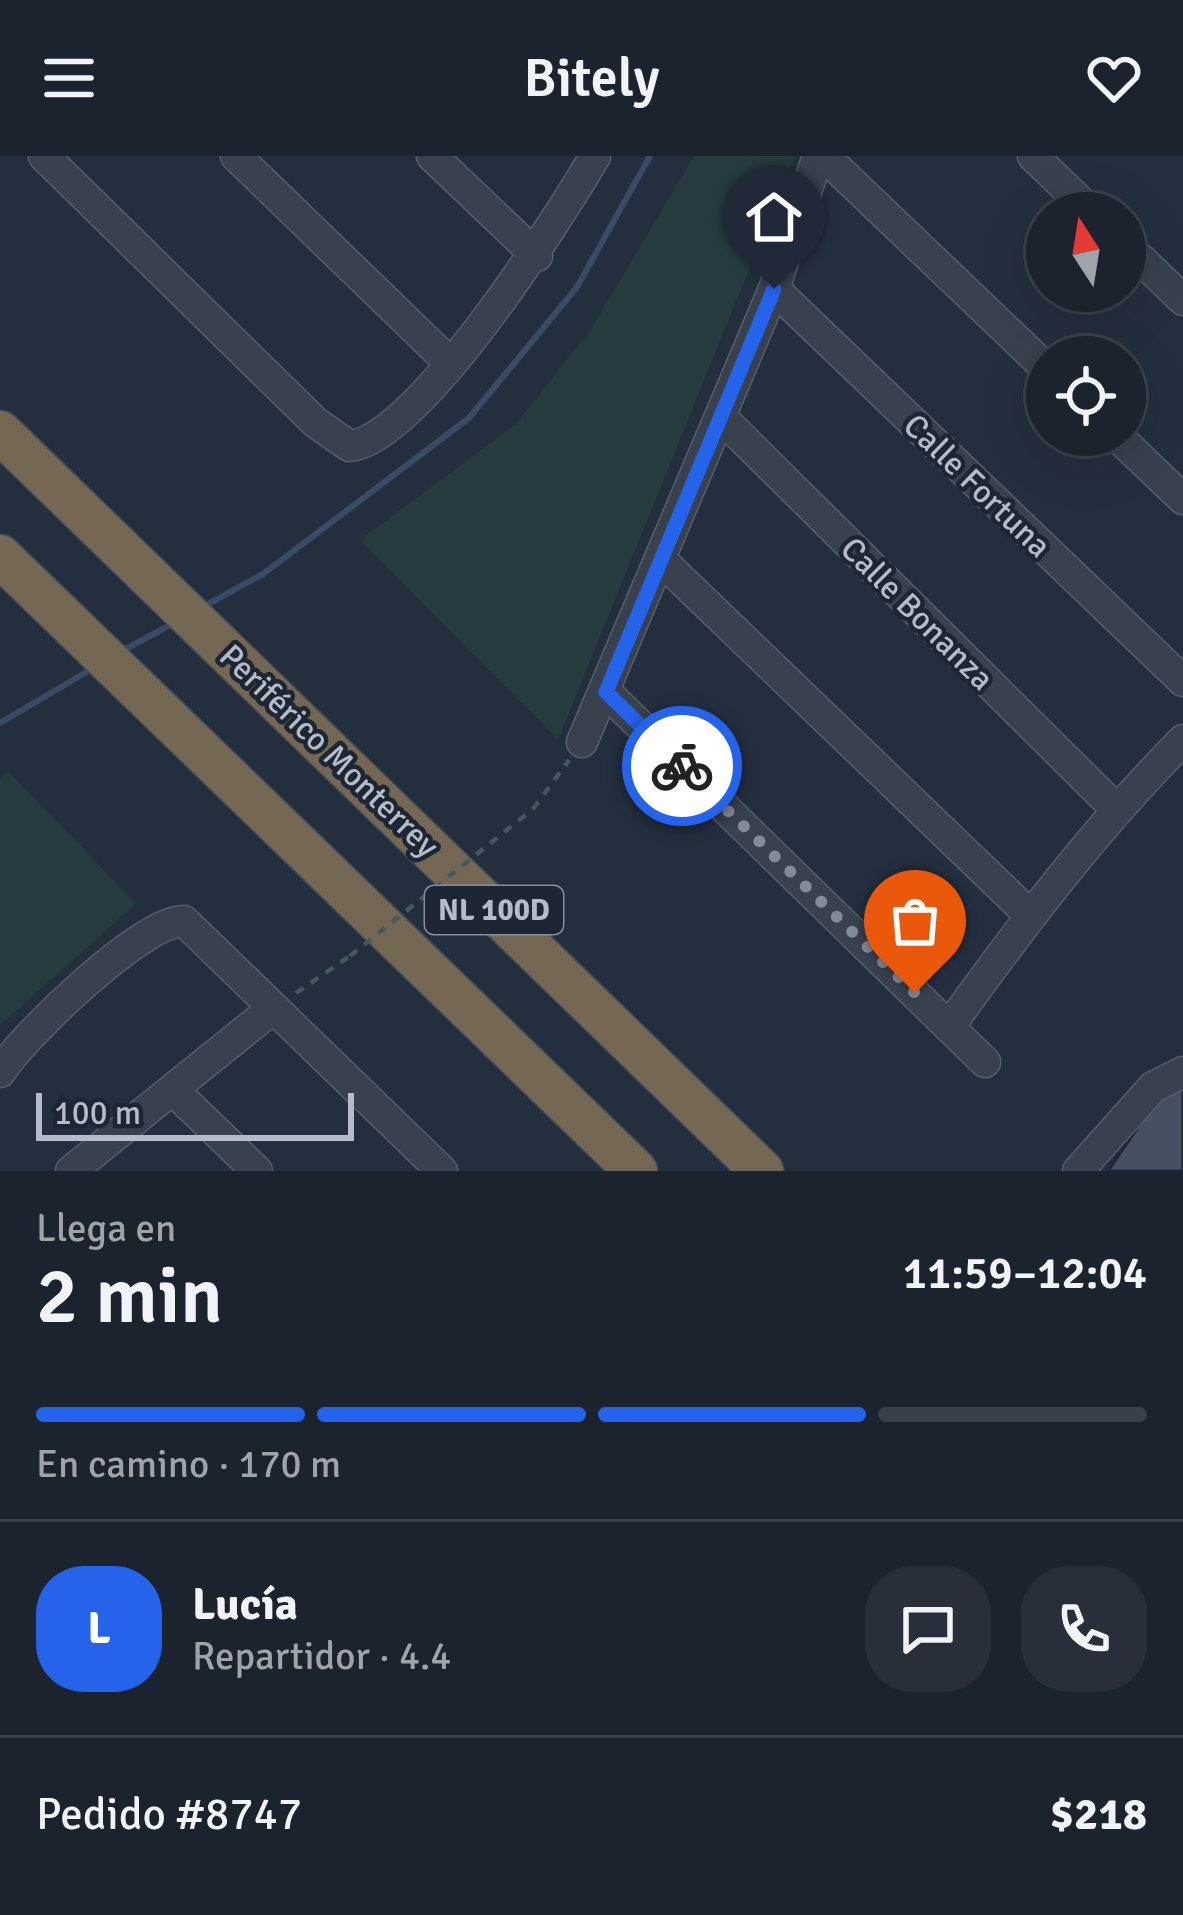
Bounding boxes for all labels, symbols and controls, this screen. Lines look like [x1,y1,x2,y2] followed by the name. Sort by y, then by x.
[36,45,102,111] icon: menu
[524,45,659,112] text: Bitely
[1081,45,1147,111] icon: heart
[723,166,825,289] pin
[741,184,807,250] icon: home
[1026,192,1146,312] north arrow
[1026,192,1146,456] map controls
[1026,336,1146,456] button: locate
[895,406,1059,567] street label: Calle Fortuna
[832,529,1002,699] street label: Calle Bonanza
[211,636,448,867] street label: Periférico Monterrey
[622,706,742,826] courier
[649,733,715,799] icon: bike
[864,870,966,993] pin
[425,886,563,934] road number: NL 100D
[882,888,948,954] icon: bag
[36,1087,354,1140] scale bar
[54,1093,141,1134] text: 100 m
[36,1204,176,1252] text: Llega en
[903,1246,1147,1301] text: 11:59–12:04
[36,1249,223,1345] text: 2 min
[36,1440,341,1488] text: En camino · 170 m
[865,1566,991,1692] button: chat
[1021,1566,1147,1692] button: phone
[192,1577,298,1632] text: Lucía
[87,1601,111,1656] text: L
[192,1632,451,1680] text: Repartidor · 4.4
[36,1787,302,1842] text: Pedido #8747
[1050,1787,1147,1842] text: $218

